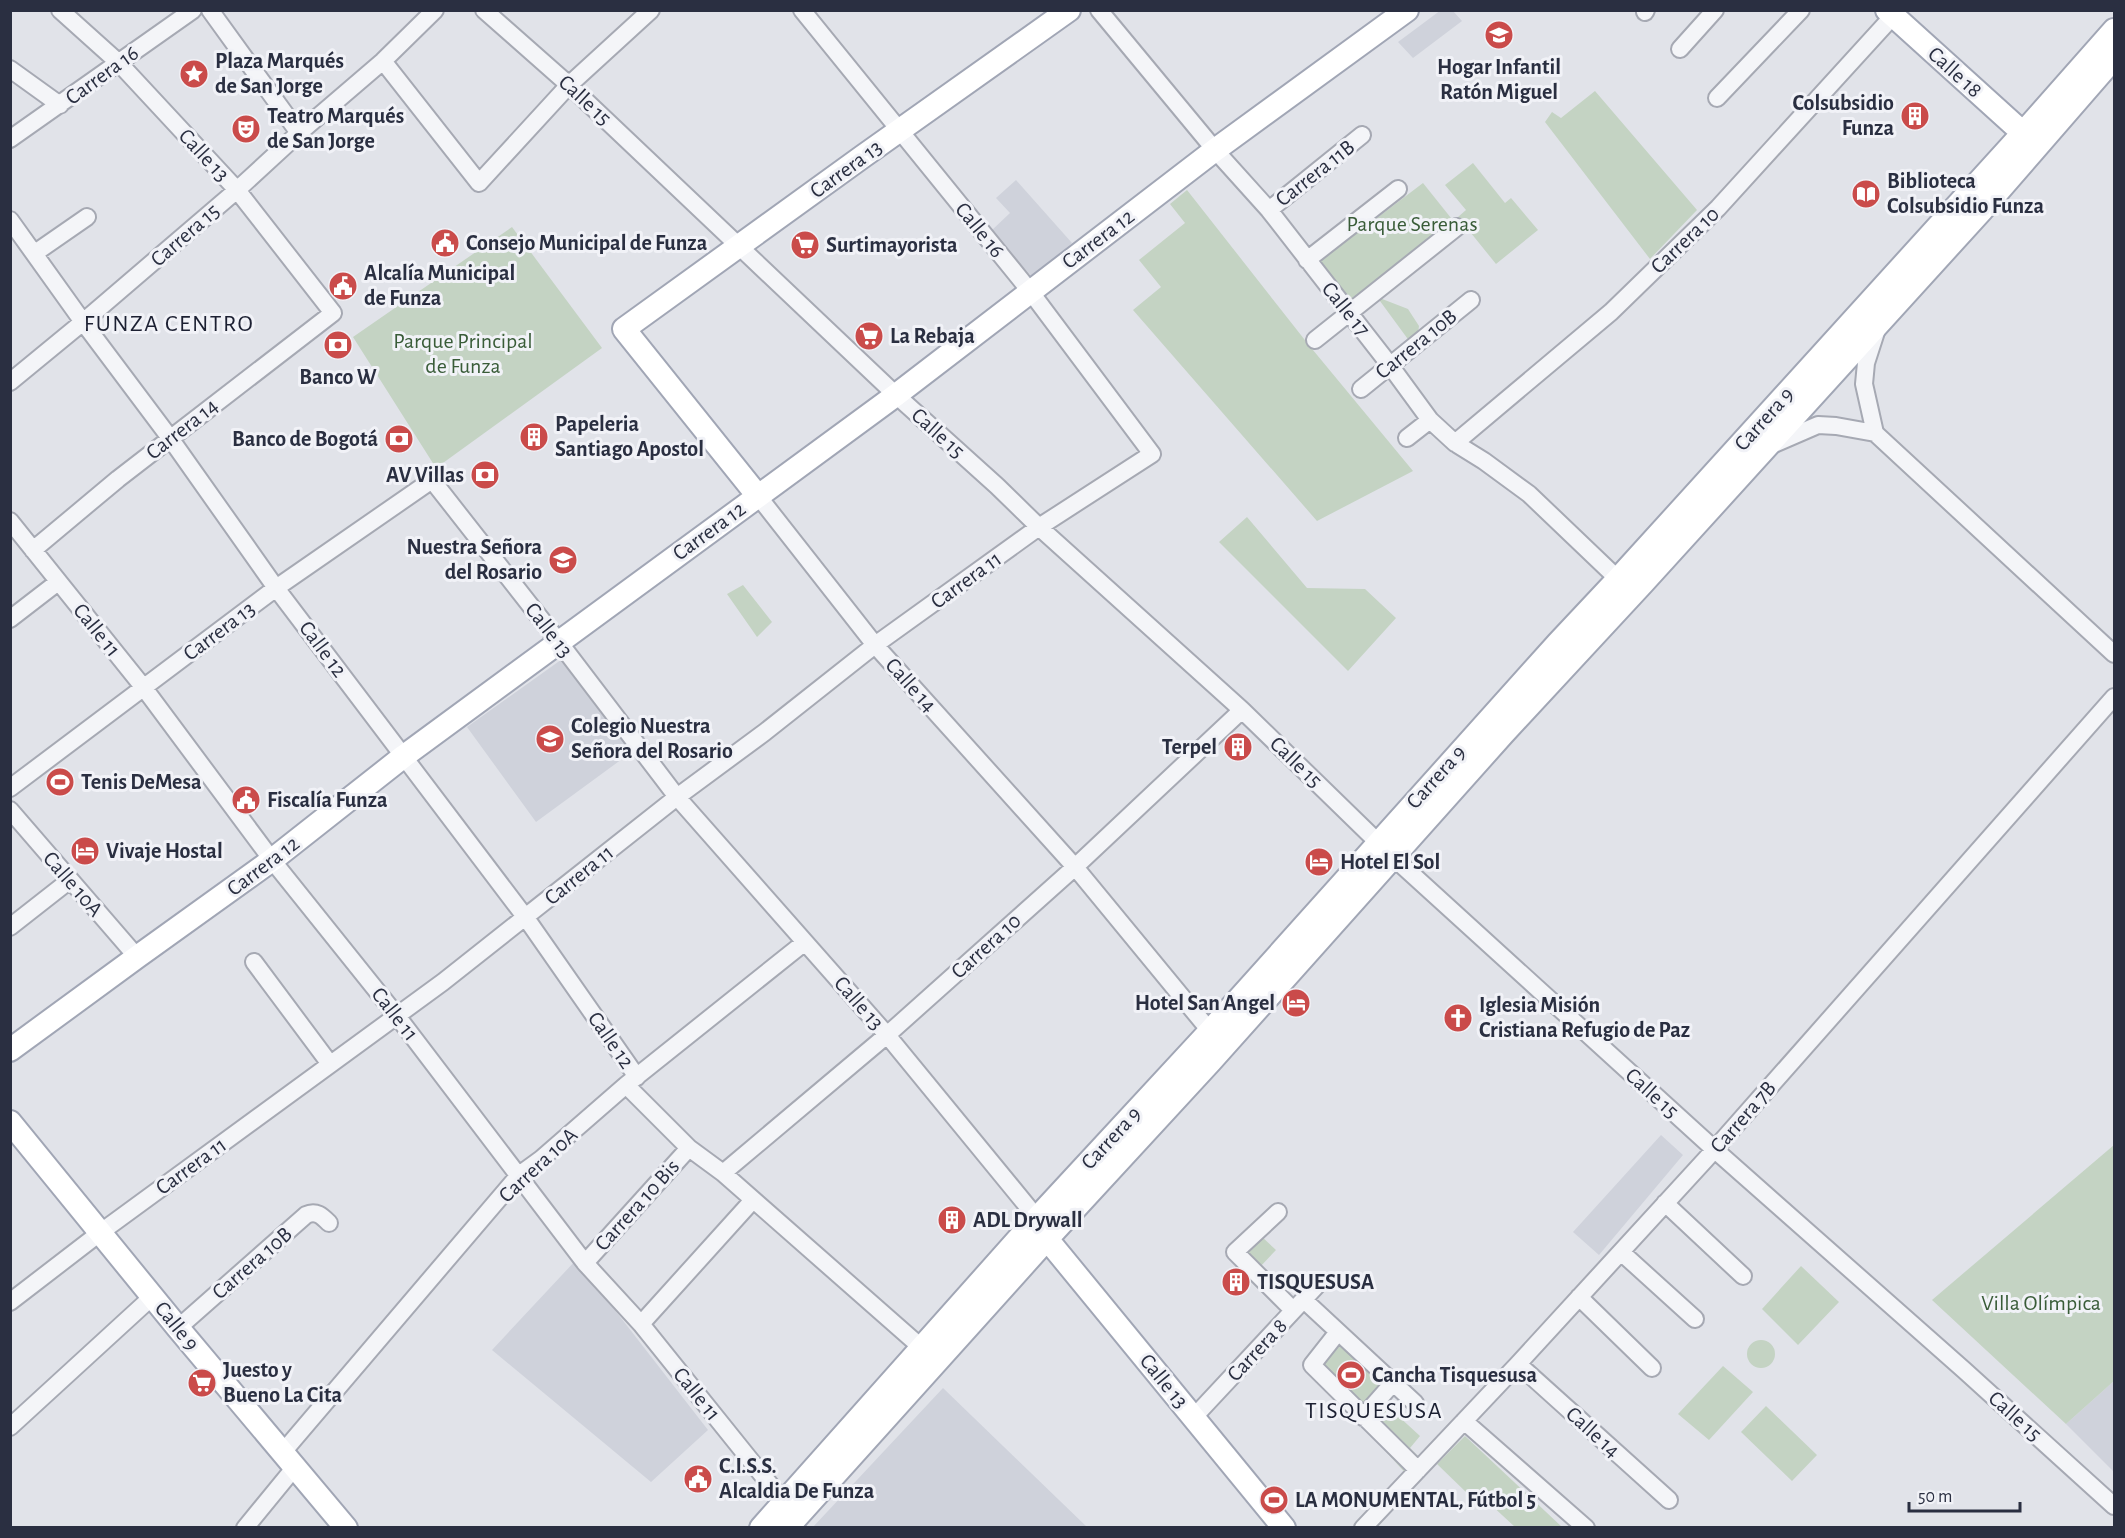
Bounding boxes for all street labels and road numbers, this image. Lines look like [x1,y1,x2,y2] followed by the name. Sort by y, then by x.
[61,41,143,109] street label: Carrera 16
[1924,42,1986,102] street label: Calle 18
[554,70,616,130] street label: Calle 15
[175,125,233,185] street label: Calle 13
[806,136,886,202] street label: Carrera 13
[1271,136,1359,210] street label: Carrera 11B
[951,198,1009,262] street label: Calle 16
[146,199,224,271] street label: Carrera 15
[1647,202,1723,278] street label: Carrera 10
[1058,205,1138,273] street label: Carrera 12
[1318,278,1374,340] street label: Calle 17
[1371,305,1461,383] street label: Carrera 10B
[1730,383,1798,455] street label: Carrera 9
[142,394,222,464] street label: Carrera 14
[907,404,969,462] street label: Calle 15
[669,497,749,565] street label: Carrera 12
[927,547,1005,613] street label: Carrera 11
[179,597,259,665] street label: Carrera 13
[521,598,577,662] street label: Calle 13
[69,599,125,661] street label: Calle 11
[295,617,351,681] street label: Calle 12
[881,654,941,716] street label: Calle 14
[1266,732,1326,792] street label: Calle 15
[1402,741,1470,813] street label: Carrera 9
[223,832,303,900] street label: Carrera 12
[540,841,618,909] street label: Carrera 11
[39,847,107,921] street label: Calle 10A
[947,909,1025,983] street label: Carrera 10
[830,972,888,1034] street label: Calle 13
[367,983,423,1045] street label: Calle 11
[584,1008,638,1072] street label: Calle 12
[1621,1064,1683,1122] street label: Calle 15
[1706,1077,1780,1157] street label: Carrera 7B
[1077,1102,1145,1174] street label: Carrera 9
[495,1123,582,1207] street label: Carrera 10A
[152,1133,230,1199] street label: Carrera 11
[591,1155,683,1255] street label: Carrera 10 Bis
[208,1223,296,1303] street label: Carrera 10B
[151,1297,203,1355] street label: Calle 9
[1223,1314,1291,1386] street label: Carrera 8
[1136,1350,1192,1412] street label: Calle 13
[669,1363,725,1425] street label: Calle 11
[1984,1387,2046,1445] street label: Calle 15
[1562,1402,1624,1462] street label: Calle 14

